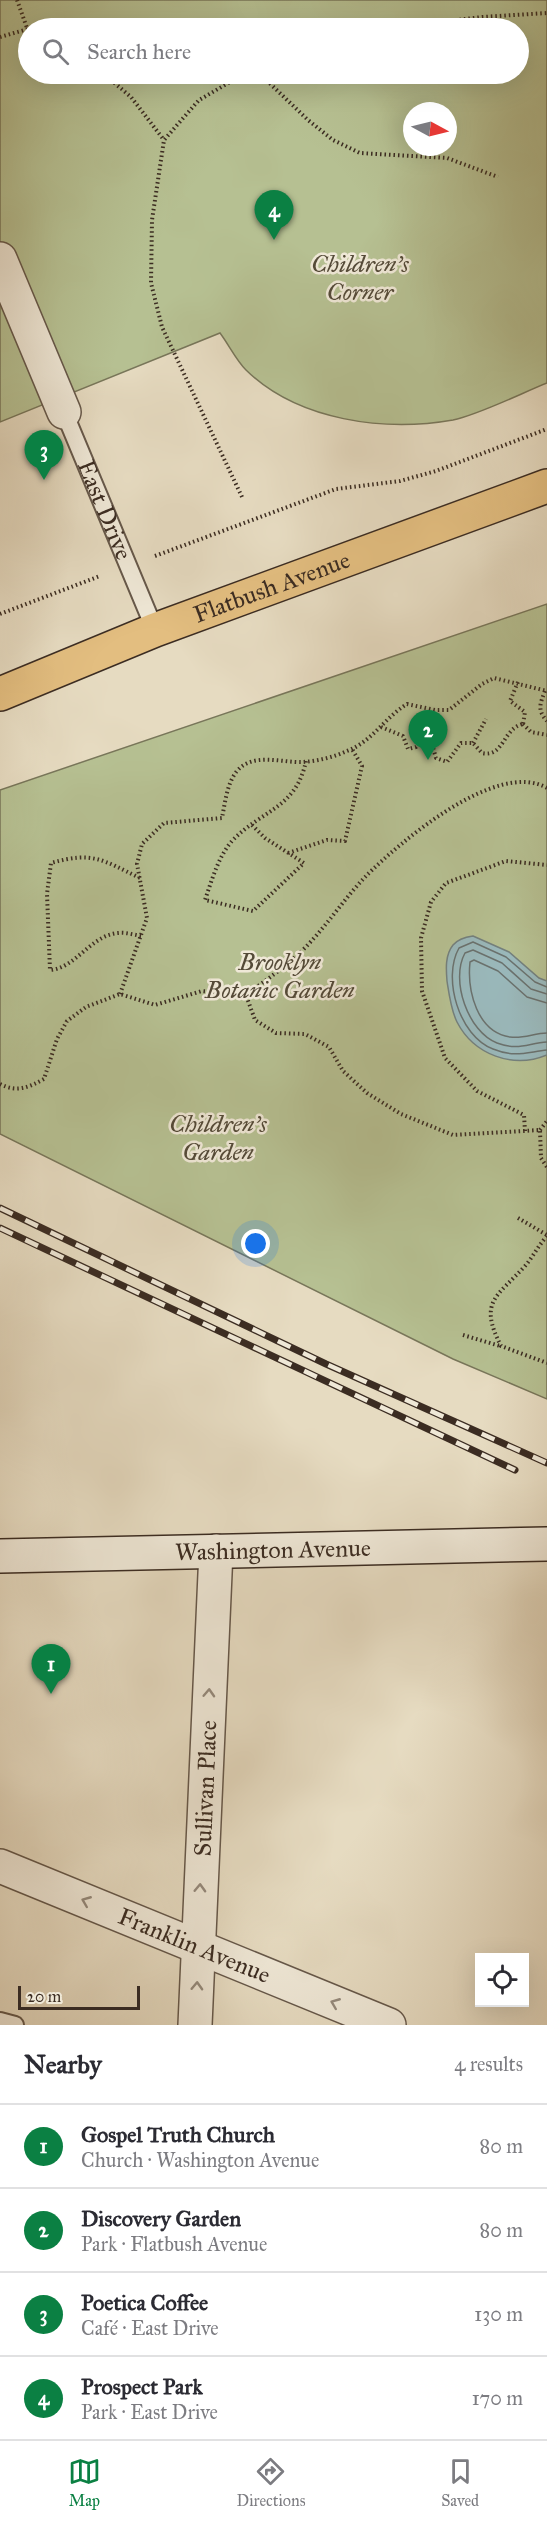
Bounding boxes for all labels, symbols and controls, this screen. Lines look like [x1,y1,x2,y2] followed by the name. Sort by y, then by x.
[18,18,529,84] search box
[39,35,72,68] icon: search
[87,38,191,65] text: Search here
[403,102,457,156] north arrow
[254,190,294,240] pin: 4
[311,249,410,307] park label: Children's Corner
[24,430,63,480] pin: 3
[71,455,139,564] street label: East Drive
[189,545,354,630] street label: Flatbush Avenue
[408,710,448,760] pin: 2
[204,947,355,1005] park label: Brooklyn Botanic Garden
[169,1109,268,1167] park label: Children's Garden
[241,1229,270,1258] your location
[175,1533,371,1567] street label: Washington Avenue
[32,1644,70,1694] pin: 1
[203,1689,216,1698] one-way arrow
[187,1720,223,1857] street label: Sullivan Place
[193,1884,206,1893] one-way arrow
[81,1896,92,1908] one-way arrow
[114,1901,275,1990] street label: Franklin Avenue
[475,1953,529,2007] map controls
[475,1953,529,2007] button: locate
[190,1981,203,1990] one-way arrow
[18,1983,140,2010] scale bar
[27,1987,61,2006] text: 20 m
[330,1998,341,2010] one-way arrow
[24,2048,102,2080] text: Nearby
[454,2052,523,2076] text: 4 results
[81,2121,275,2148] text: Gospel Truth Church
[40,2134,47,2158] text: 1
[480,2134,523,2158] text: 80 m
[81,2148,319,2172] text: Church · Washington Avenue
[81,2205,241,2232] text: Discovery Garden
[39,2218,48,2242] text: 2
[480,2218,523,2242] text: 80 m
[81,2232,267,2256] text: Park · Flatbush Avenue
[81,2289,208,2316] text: Poetica Coffee
[40,2302,48,2326] text: 3
[474,2302,523,2326] text: 130 m
[81,2316,219,2340] text: Café · East Drive
[81,2373,203,2400] text: Prospect Park
[38,2386,49,2410] text: 4
[472,2386,523,2410] text: 170 m
[81,2400,218,2424] text: Park · East Drive
[68,2455,101,2510] tab: Map
[237,2455,305,2510] tab: Directions
[441,2455,479,2510] tab: Saved

